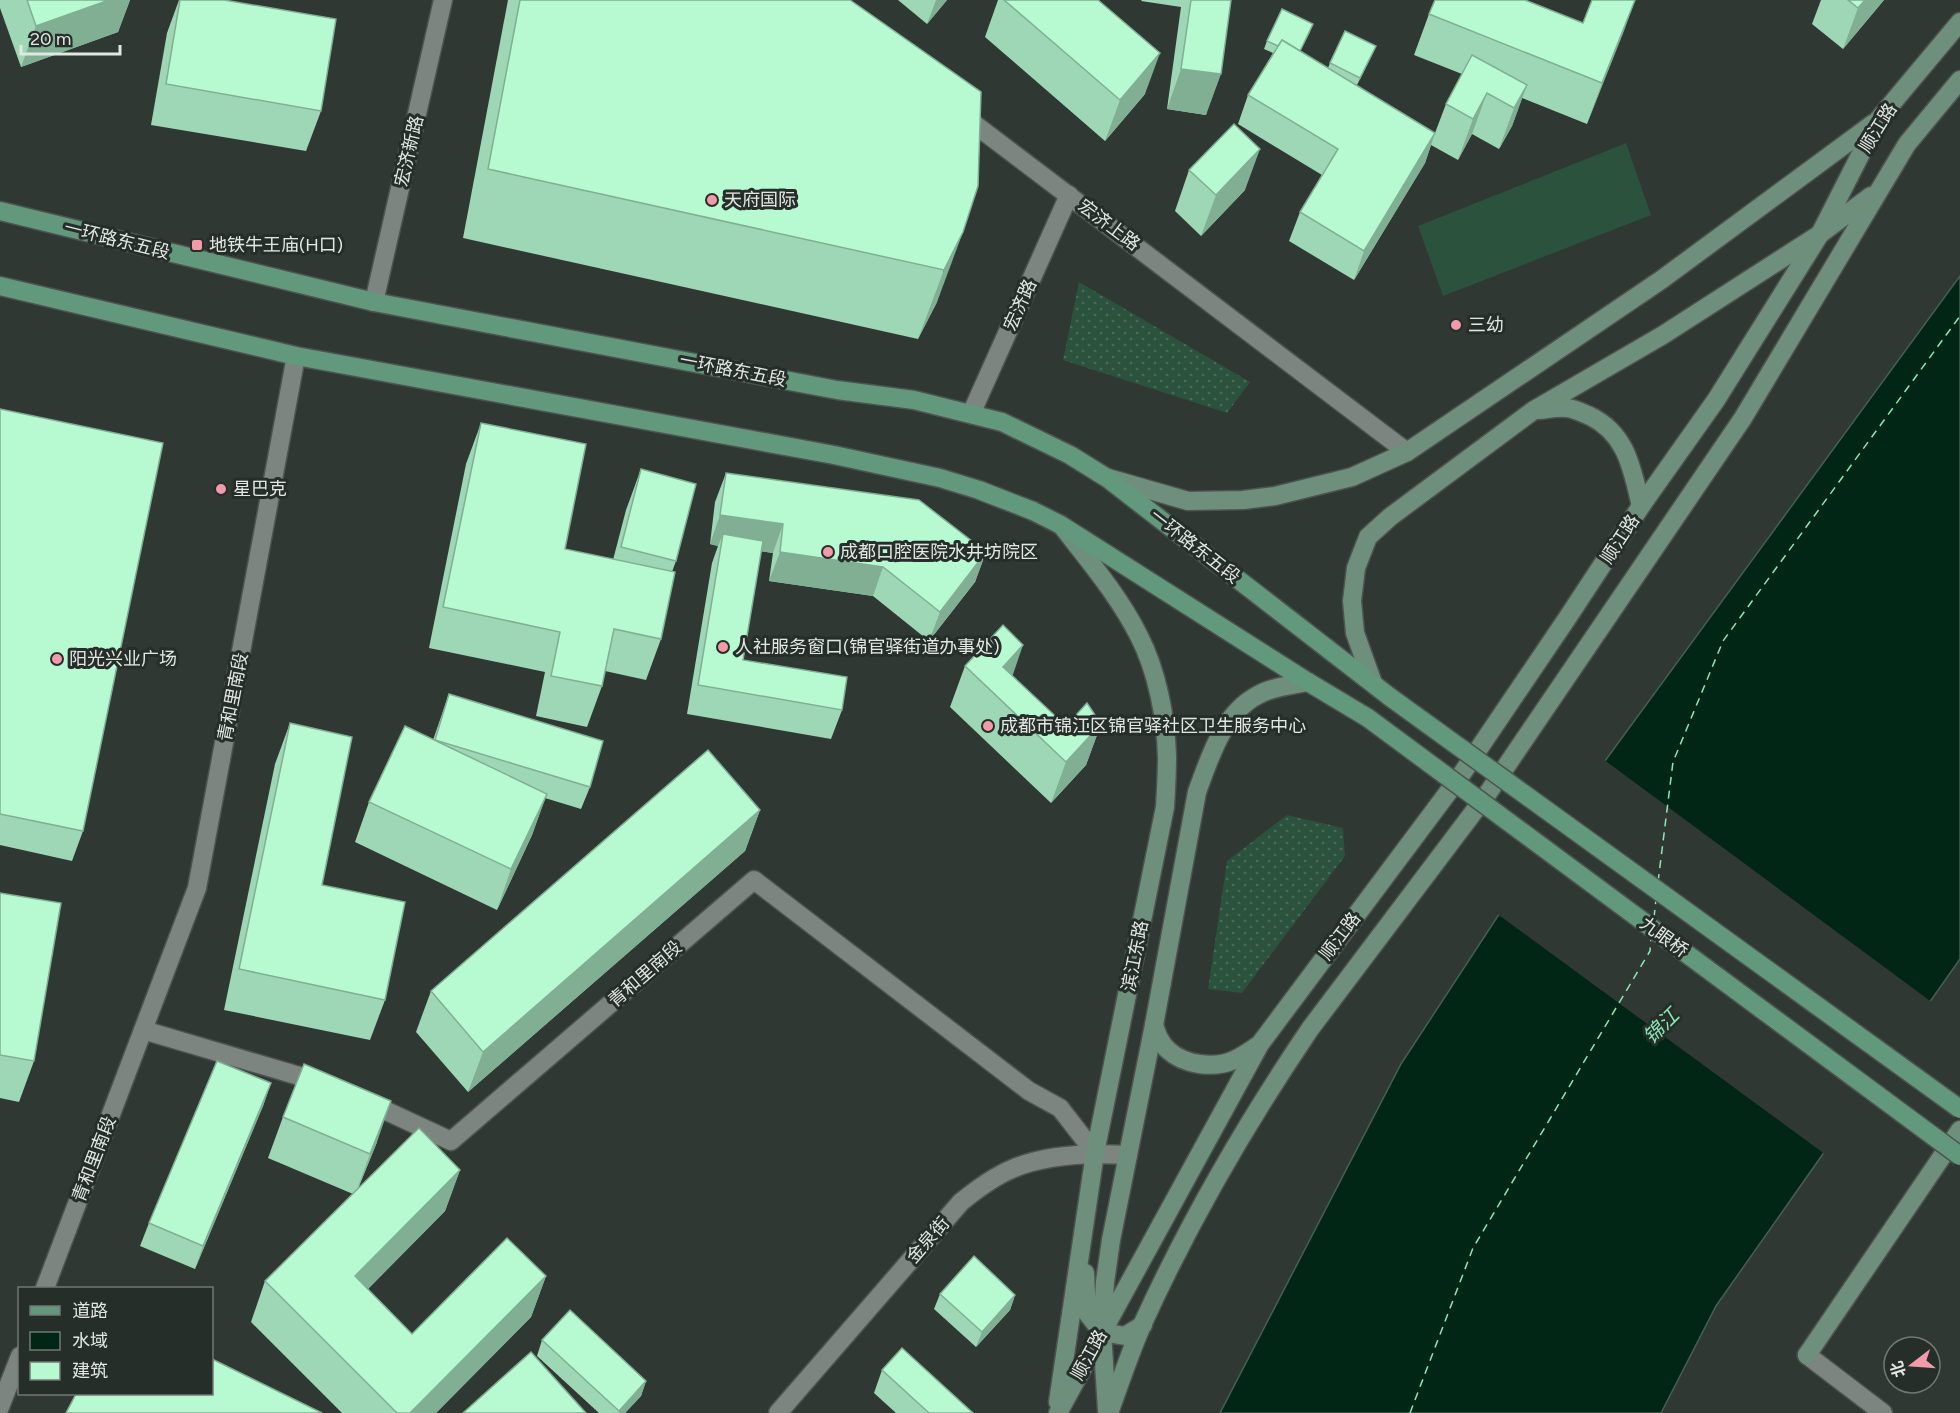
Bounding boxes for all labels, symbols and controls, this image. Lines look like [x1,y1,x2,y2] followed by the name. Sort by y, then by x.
[21,18,120,56] scale bar
[30,28,71,50] text: 20 m
[1854,99,1902,157] street label: 顺江路
[390,113,428,189] street label: 宏济新路
[724,189,796,211] place label: 天府国际
[705,193,719,207] marker: 天府国际
[1074,195,1144,255] street label: 宏济上路
[62,216,172,264] street label: 一环路东五段
[209,234,343,256] place label: 地铁牛王庙(H口)
[190,238,204,252] marker: 地铁牛王庙(H口)
[999,276,1041,334] street label: 宏济路
[1468,314,1504,336] place label: 三幼
[1449,318,1463,332] marker: 三幼
[678,349,788,391] street label: 一环路东五段
[233,478,287,500] place label: 星巴克
[214,482,228,496] marker: 星巴克
[1146,504,1244,588] street label: 一环路东五段
[1596,510,1644,568] street label: 顺江路
[840,541,1038,563] place label: 成都口腔医院水井坊院区
[821,545,835,559] marker: 成都口腔医院水井坊院区
[735,636,1000,658] place label: 人社服务窗口(锦官驿街道办事处)
[716,640,730,654] marker: 人社服务窗口(锦官驿街道办事处)
[69,648,177,670] place label: 阳光兴业广场
[214,651,252,743] street label: 青和里南段
[50,652,64,666] marker: 阳光兴业广场
[1000,715,1306,737] place label: 成都市锦江区锦官驿社区卫生服务中心
[981,719,995,733] marker: 成都市锦江区锦官驿社区卫生服务中心
[1315,908,1365,964] street label: 顺江路
[1636,912,1692,962] street label: 九眼桥
[1117,919,1153,993] street label: 滨江东路
[604,936,686,1012] street label: 青和里南段
[1638,1002,1685,1049] water label: 锦江
[68,1113,120,1205] street label: 青和里南段
[902,1212,954,1268] street label: 金泉街
[18,1287,213,1395] legend
[72,1300,108,1322] text: 道路
[1066,1326,1112,1384] street label: 顺江路
[72,1330,108,1352] text: 水域
[1882,1335,1942,1395] north arrow
[1887,1359,1910,1380] text: 北
[72,1360,108,1382] text: 建筑

